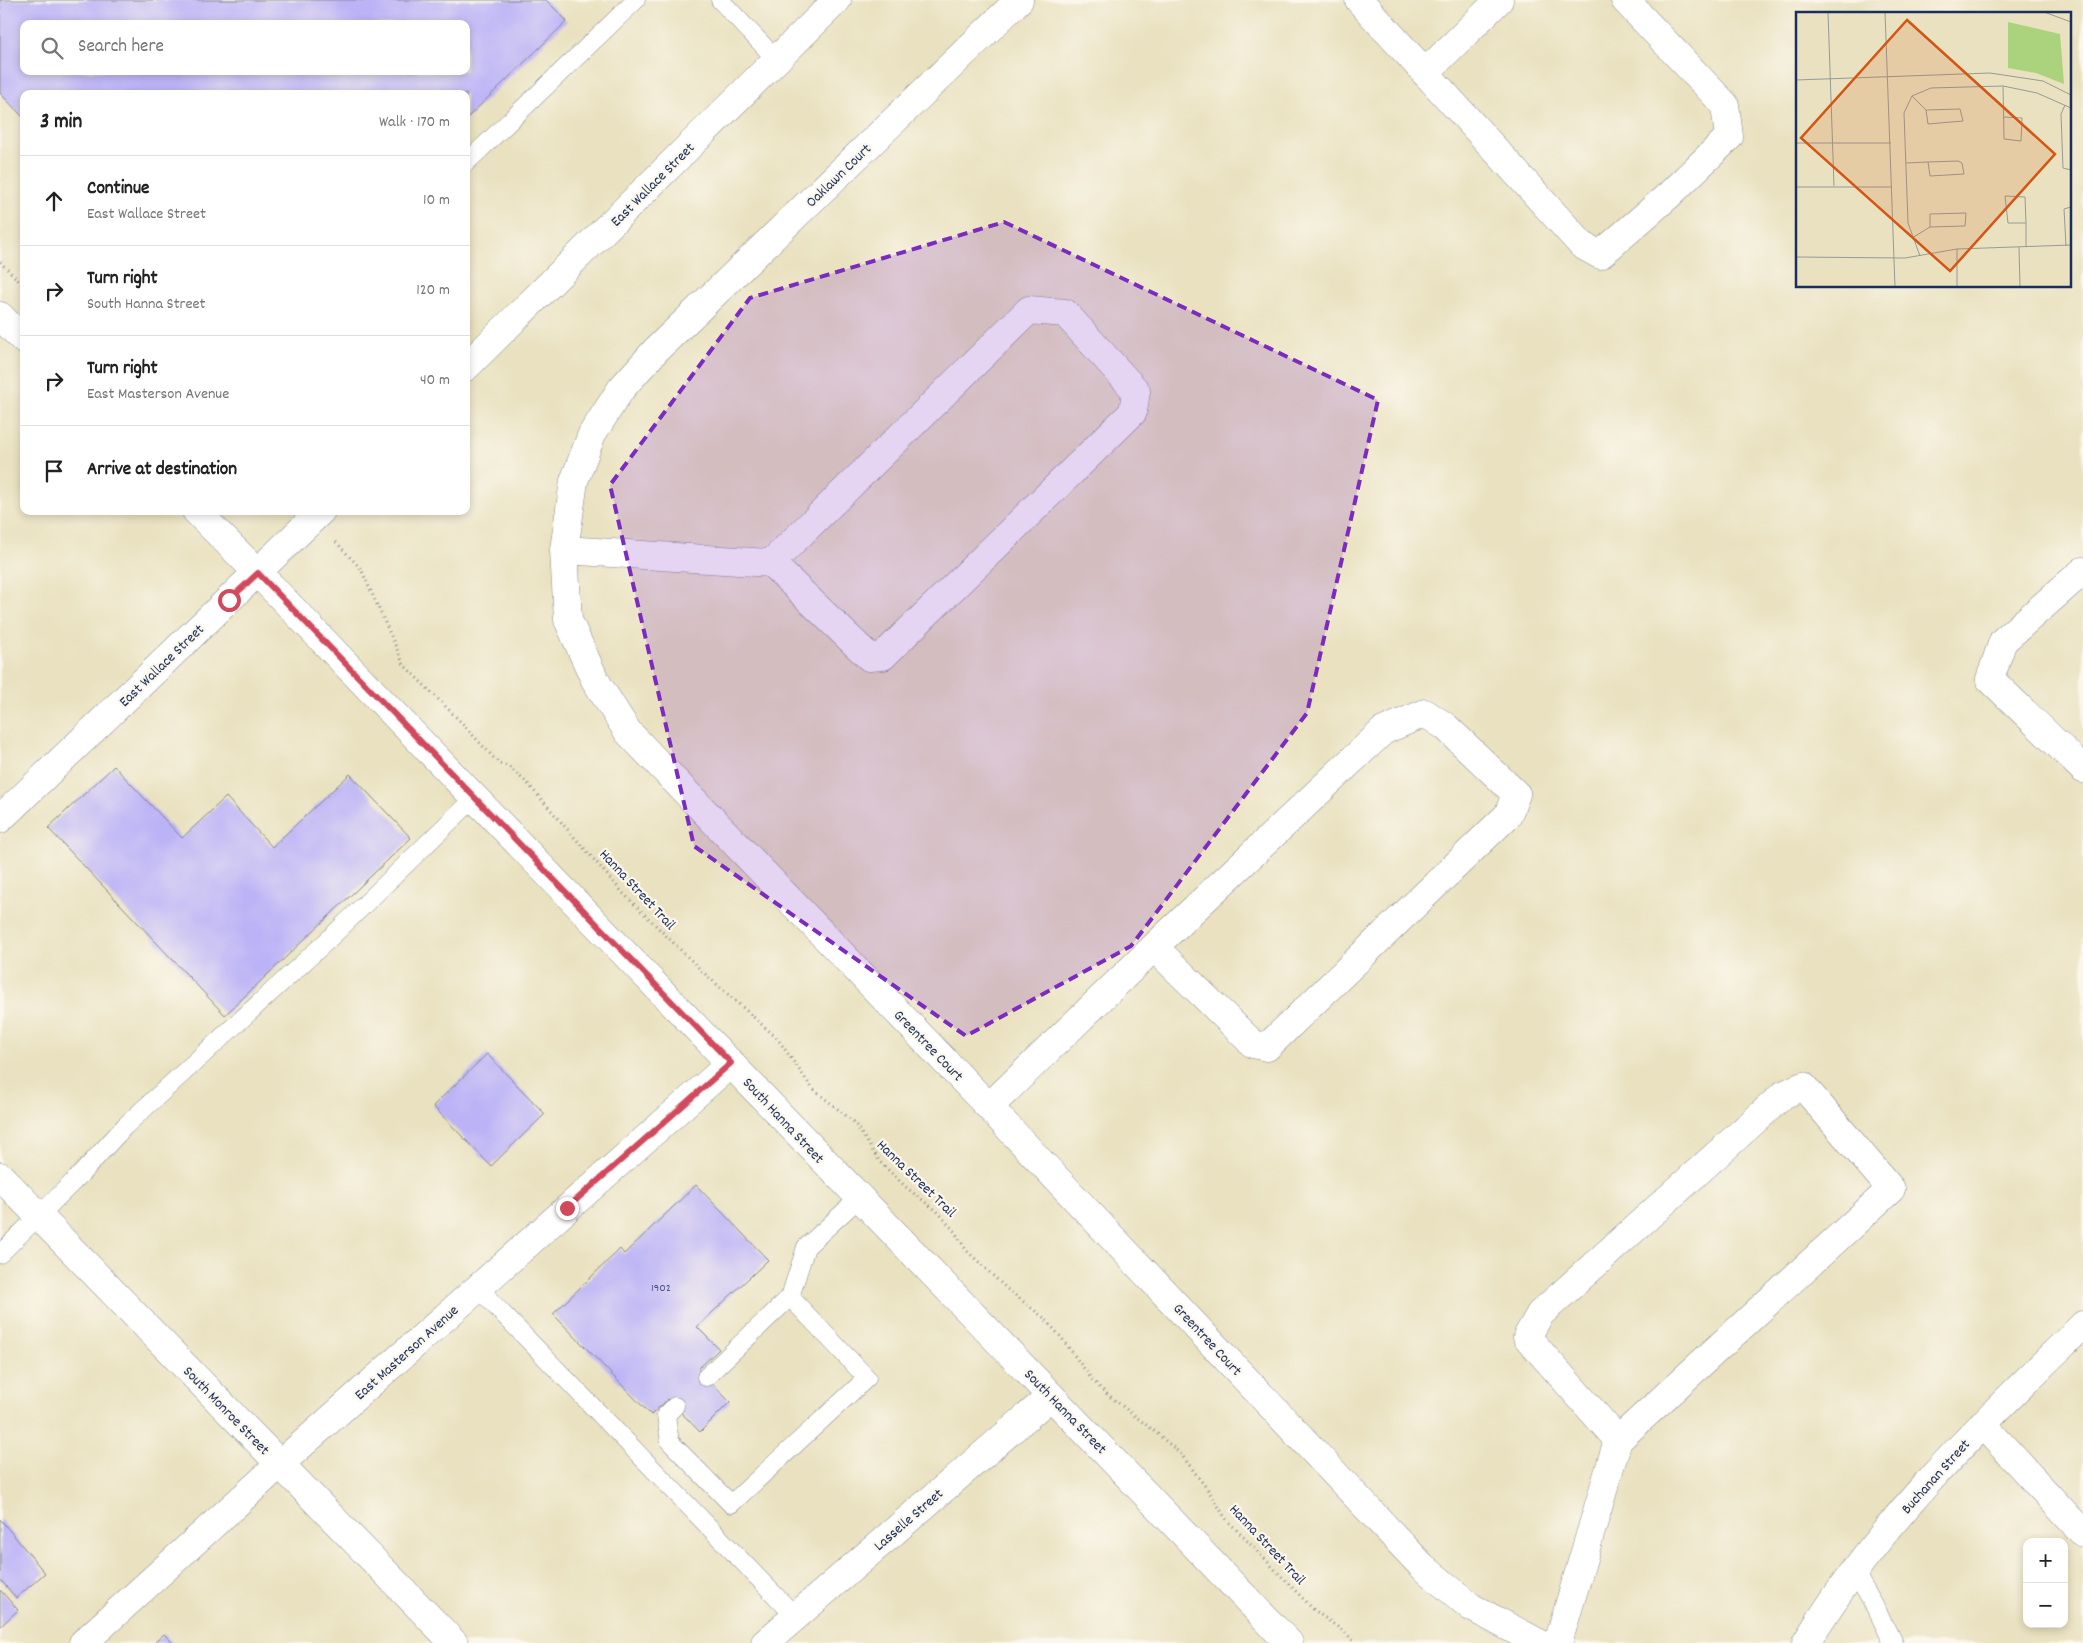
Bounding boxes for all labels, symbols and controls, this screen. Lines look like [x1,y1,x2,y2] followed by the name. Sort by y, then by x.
[1796,12,2070,288] inset map
[20,20,470,75] search box
[38,34,66,62] icon: search
[78,34,164,61] text: Search here
[40,108,82,138] text: 3 min
[379,111,450,134] text: Walk · 170 m
[606,138,701,233] street label: East Wallace Street
[802,139,878,214] street label: Oaklawn Court
[87,176,149,203] text: Continue
[40,187,68,215] icon: ahead
[423,189,450,212] text: 10 m
[87,203,206,226] text: East Wallace Street
[87,266,158,293] text: Turn right
[40,277,68,305] icon: right
[416,279,450,302] text: 120 m
[87,293,206,316] text: South Hanna Street
[87,356,158,383] text: Turn right
[40,367,68,395] icon: right
[420,369,450,392] text: 40 m
[87,383,229,406] text: East Masterson Avenue
[40,457,68,485] icon: arrive
[87,457,237,484] text: Arrive at destination
[218,589,241,612] route start
[115,619,210,713] street label: East Wallace Street
[593,845,680,936] street label: Hanna Street Trail
[887,1005,968,1088] street label: Greentree Court
[737,1073,829,1170] street label: South Hanna Street
[871,1135,961,1224] street label: Hanna Street Trail
[556,1197,579,1220] route end
[651,1280,671,1297] house number: 1902
[1167,1299,1246,1382] street label: Greentree Court
[350,1300,465,1406] street label: East Masterson Avenue
[177,1362,274,1461] street label: South Monroe Street
[1018,1365,1111,1460] street label: South Hanna Street
[1897,1435,1977,1520] street label: Buchanan Street
[870,1484,949,1557] street label: Lasselle Street
[1223,1500,1310,1591] street label: Hanna Street Trail
[2023,1538,2068,1628] map controls
[2023,1538,2068,1583] button: +
[2023,1583,2068,1628] button: −

